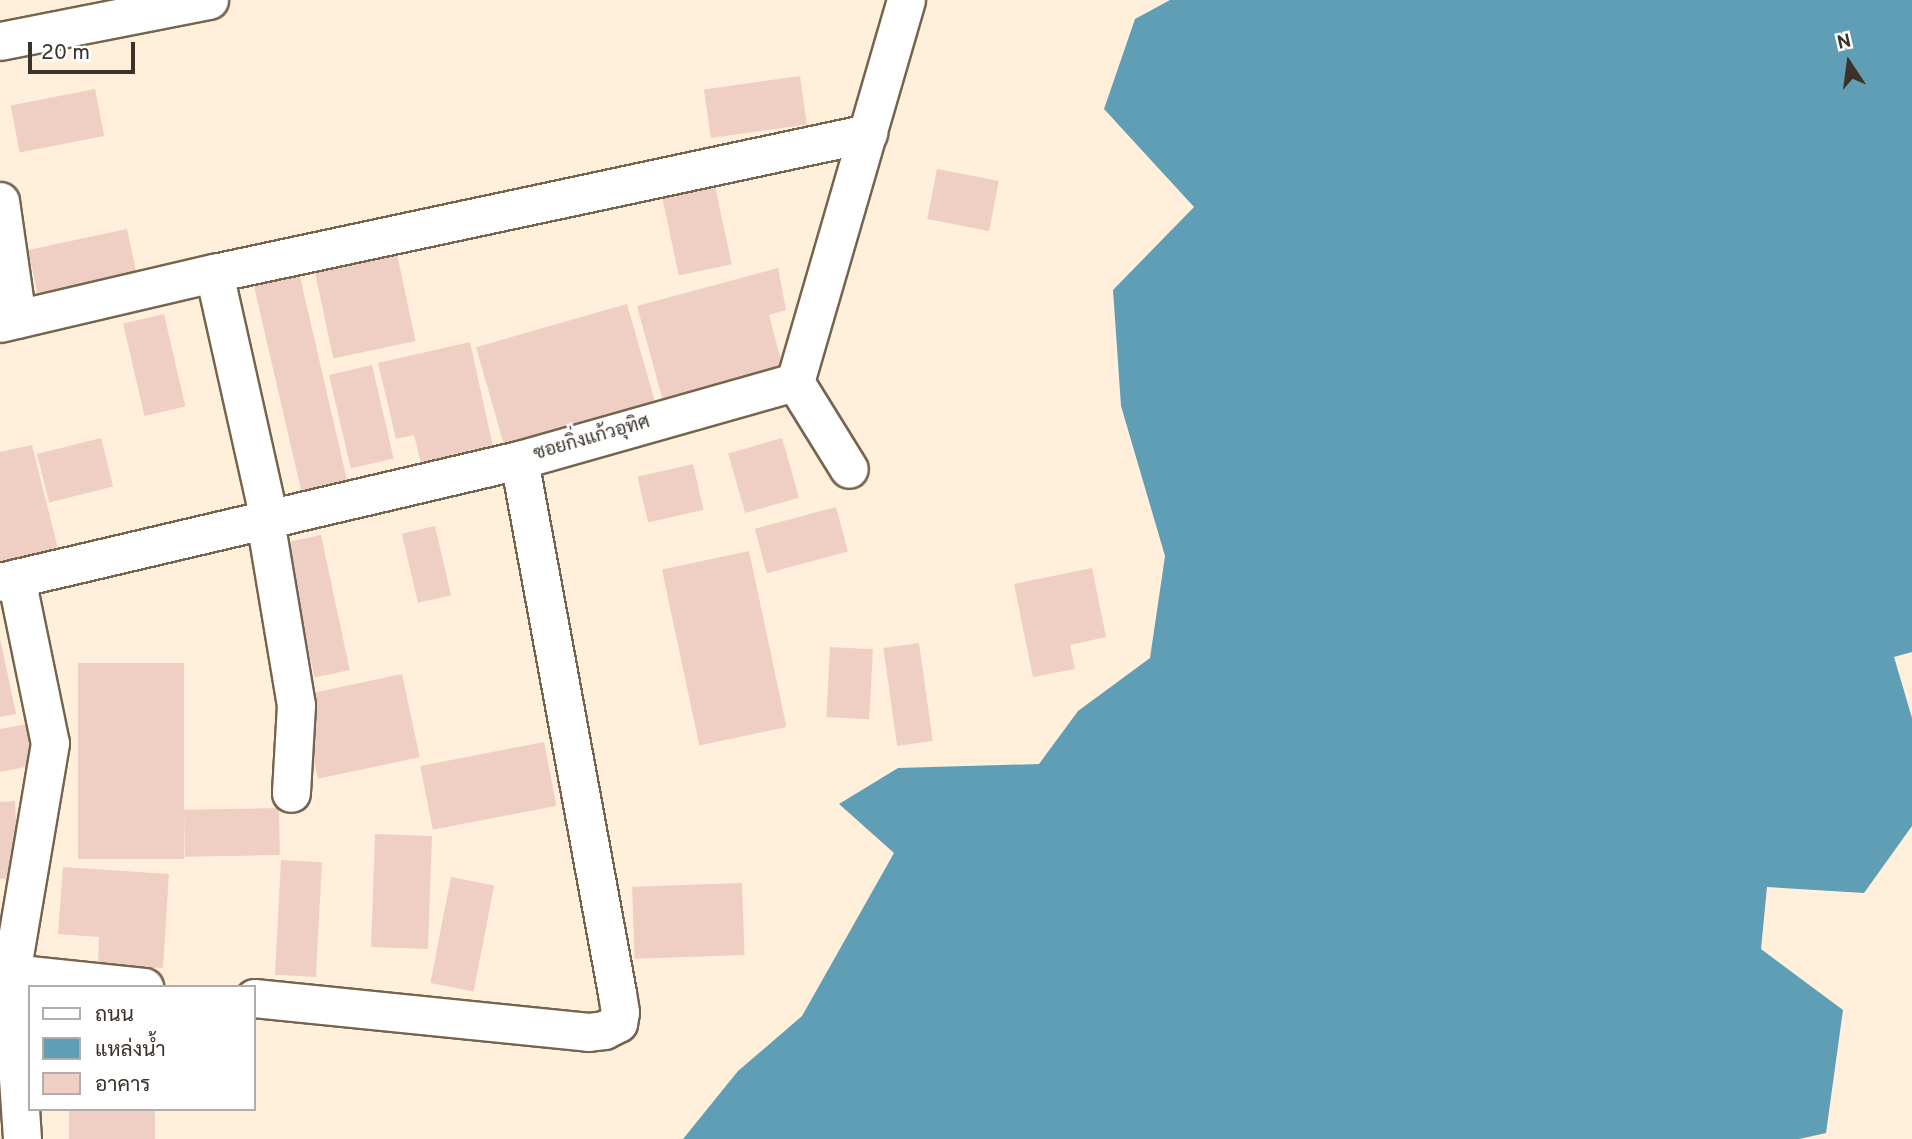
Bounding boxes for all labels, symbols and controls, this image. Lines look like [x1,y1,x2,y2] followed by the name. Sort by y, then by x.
[32,28,138,72] scale bar
[1814,28,1884,98] north arrow
[1835,29,1854,56] text: N
[41,40,90,67] text: 20 m
[531,411,653,467] street label: ซอยกิ่งแก้วอุทิศ
[28,985,256,1111] legend
[95,1002,134,1029] text: ถนน
[95,1037,166,1064] text: แหล่งน้ำ
[95,1072,151,1099] text: อาคาร

